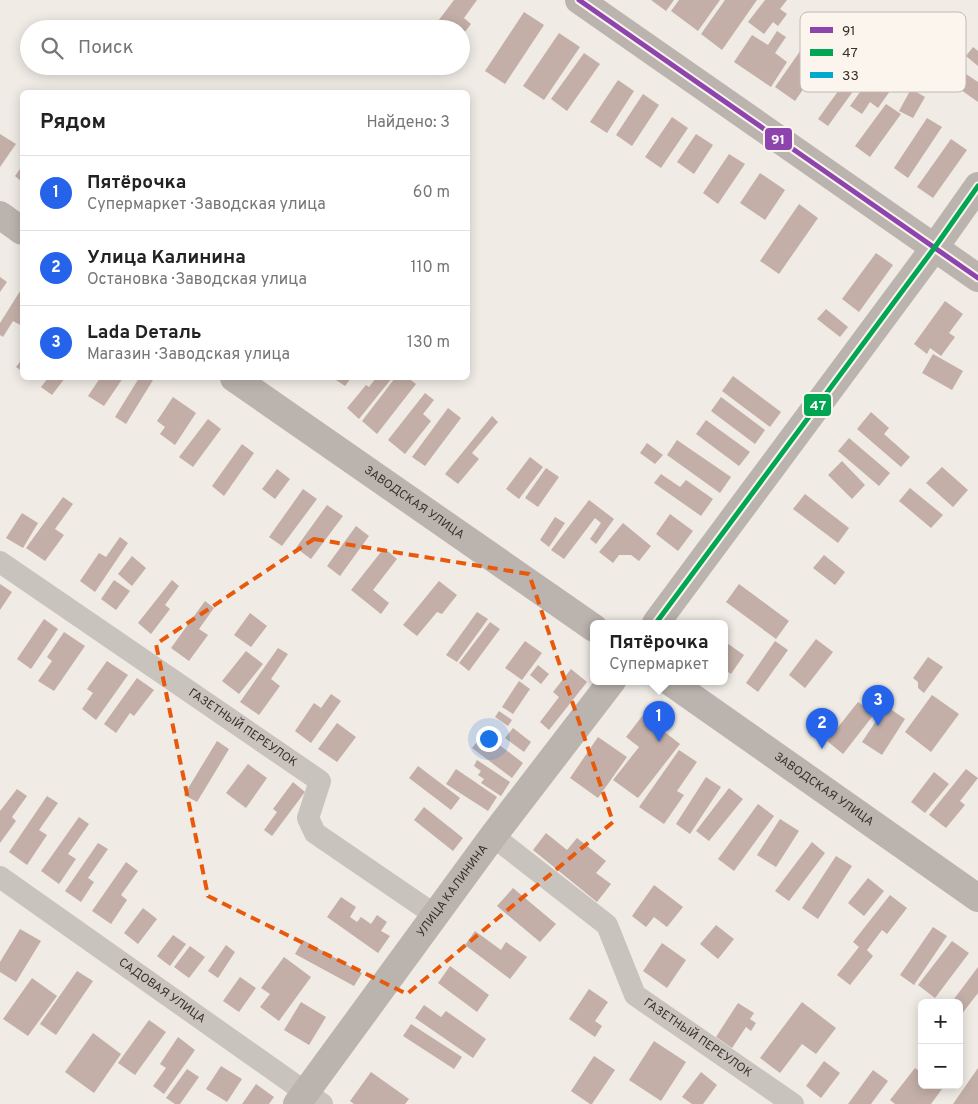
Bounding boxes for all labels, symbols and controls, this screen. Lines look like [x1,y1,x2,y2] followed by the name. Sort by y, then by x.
[800,12,966,92] legend
[20,20,470,75] search box
[842,23,856,40] text: 91
[38,34,66,62] icon: search
[78,36,134,60] text: Поиск
[842,45,858,62] text: 47
[842,68,859,85] text: 33
[40,109,106,136] text: Рядом
[366,113,450,133] text: Найдено: 3
[764,127,793,151] line badge: 91
[771,132,785,149] text: 91
[87,171,186,195] text: Пятёрочка
[53,183,59,203] text: 1
[413,183,450,203] text: 60 m
[87,195,326,215] text: Супермаркет · Заводская улица
[87,246,246,270] text: Улица Калинина
[51,258,61,278] text: 2
[410,258,450,278] text: 110 m
[87,270,307,290] text: Остановка · Заводская улица
[87,321,202,345] text: Lada Dеталь
[51,333,61,353] text: 3
[407,333,450,353] text: 130 m
[87,345,290,365] text: Магазин · Заводская улица
[803,393,832,417] line badge: 47
[810,398,826,415] text: 47
[361,463,467,543] street label: ЗАВОДСКАЯ УЛИЦА
[590,620,728,685] popup
[609,631,709,655] text: Пятёрочка
[609,655,709,675] text: Супермаркет
[185,685,300,771] street label: ГАЗЕТНЫЙ ПЕРЕУЛОК
[862,685,894,726] pin: 3
[643,701,675,742] pin: 1
[806,708,838,749] pin: 2
[476,726,502,752] your location
[771,749,877,830] street label: ЗАВОДСКАЯ УЛИЦА
[414,841,492,940] street label: УЛИЦА КАЛИНИНА
[115,955,209,1027] street label: САДОВАЯ УЛИЦА
[640,995,755,1081] street label: ГАЗЕТНЫЙ ПЕРЕУЛОК
[918,999,963,1089] map controls
[918,999,963,1044] button: +
[918,1044,963,1089] button: −

